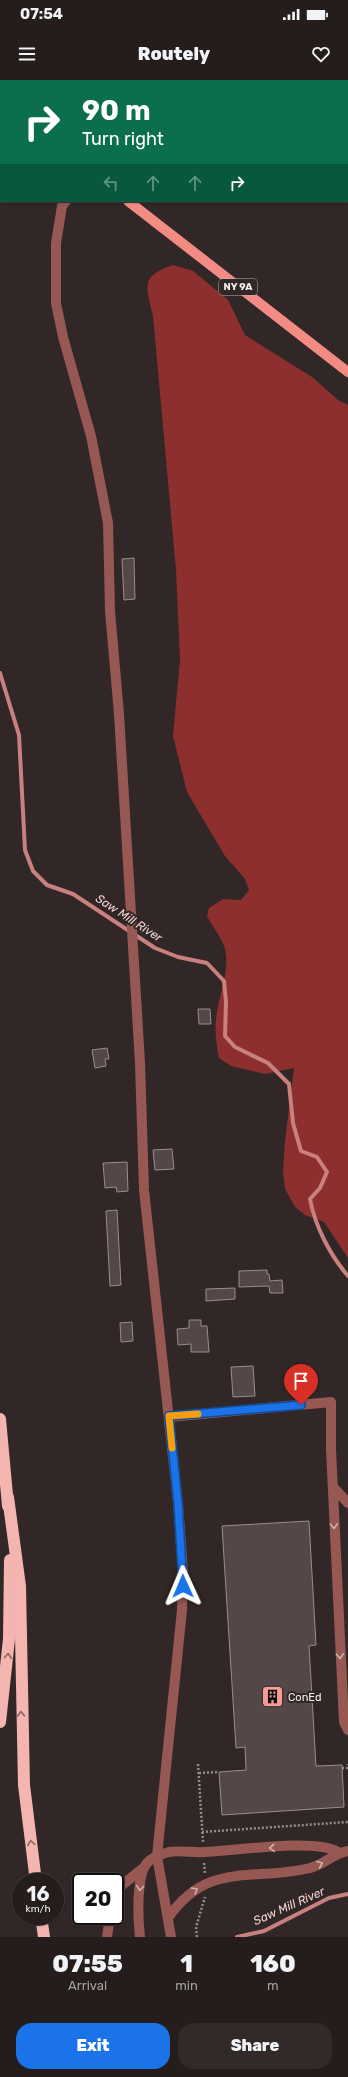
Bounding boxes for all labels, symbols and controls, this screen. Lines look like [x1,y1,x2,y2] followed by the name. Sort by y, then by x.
[20,5,63,23] text: 07:54
[16,43,38,65] icon: menu
[138,43,210,65] text: Routely
[310,43,332,65] icon: heart
[82,94,151,127] text: 90 m
[16,96,68,148] icon: right
[82,128,164,150] text: Turn right
[100,172,122,194] icon: left
[142,172,164,194] icon: ahead
[184,172,206,194] icon: ahead
[226,172,248,194] icon: right
[219,279,257,295] road number: NY 9A
[93,891,165,945] water label: Saw Mill River
[284,1364,318,1405] pin
[290,1370,312,1392] icon: arrive
[330,1523,339,1529] one-way arrow
[162,1565,204,1607] position arrow
[3,1653,12,1659] one-way arrow
[336,1653,345,1659] one-way arrow
[259,1684,285,1710] building icon: ConEd
[288,1691,321,1704] place label: ConEd
[17,1711,26,1717] one-way arrow
[27,1840,36,1846] one-way arrow
[269,1843,275,1852] one-way arrow
[316,1861,324,1869] one-way arrow
[72,1873,124,1925] speed limit sign: 20
[27,1882,49,1906] text: 16
[251,1884,327,1928] water label: Saw Mill River
[136,1885,145,1891] one-way arrow
[191,1887,198,1895] one-way arrow
[26,1903,50,1915] text: km/h
[52,1950,123,1978] text: 07:55
[180,1950,193,1978] text: 1
[250,1950,296,1978] text: 160
[68,1978,107,1993] text: Arrival
[175,1978,198,1993] text: min
[267,1978,279,1993] text: m
[16,2023,170,2069] button: Exit
[178,2023,332,2069] button: Share

